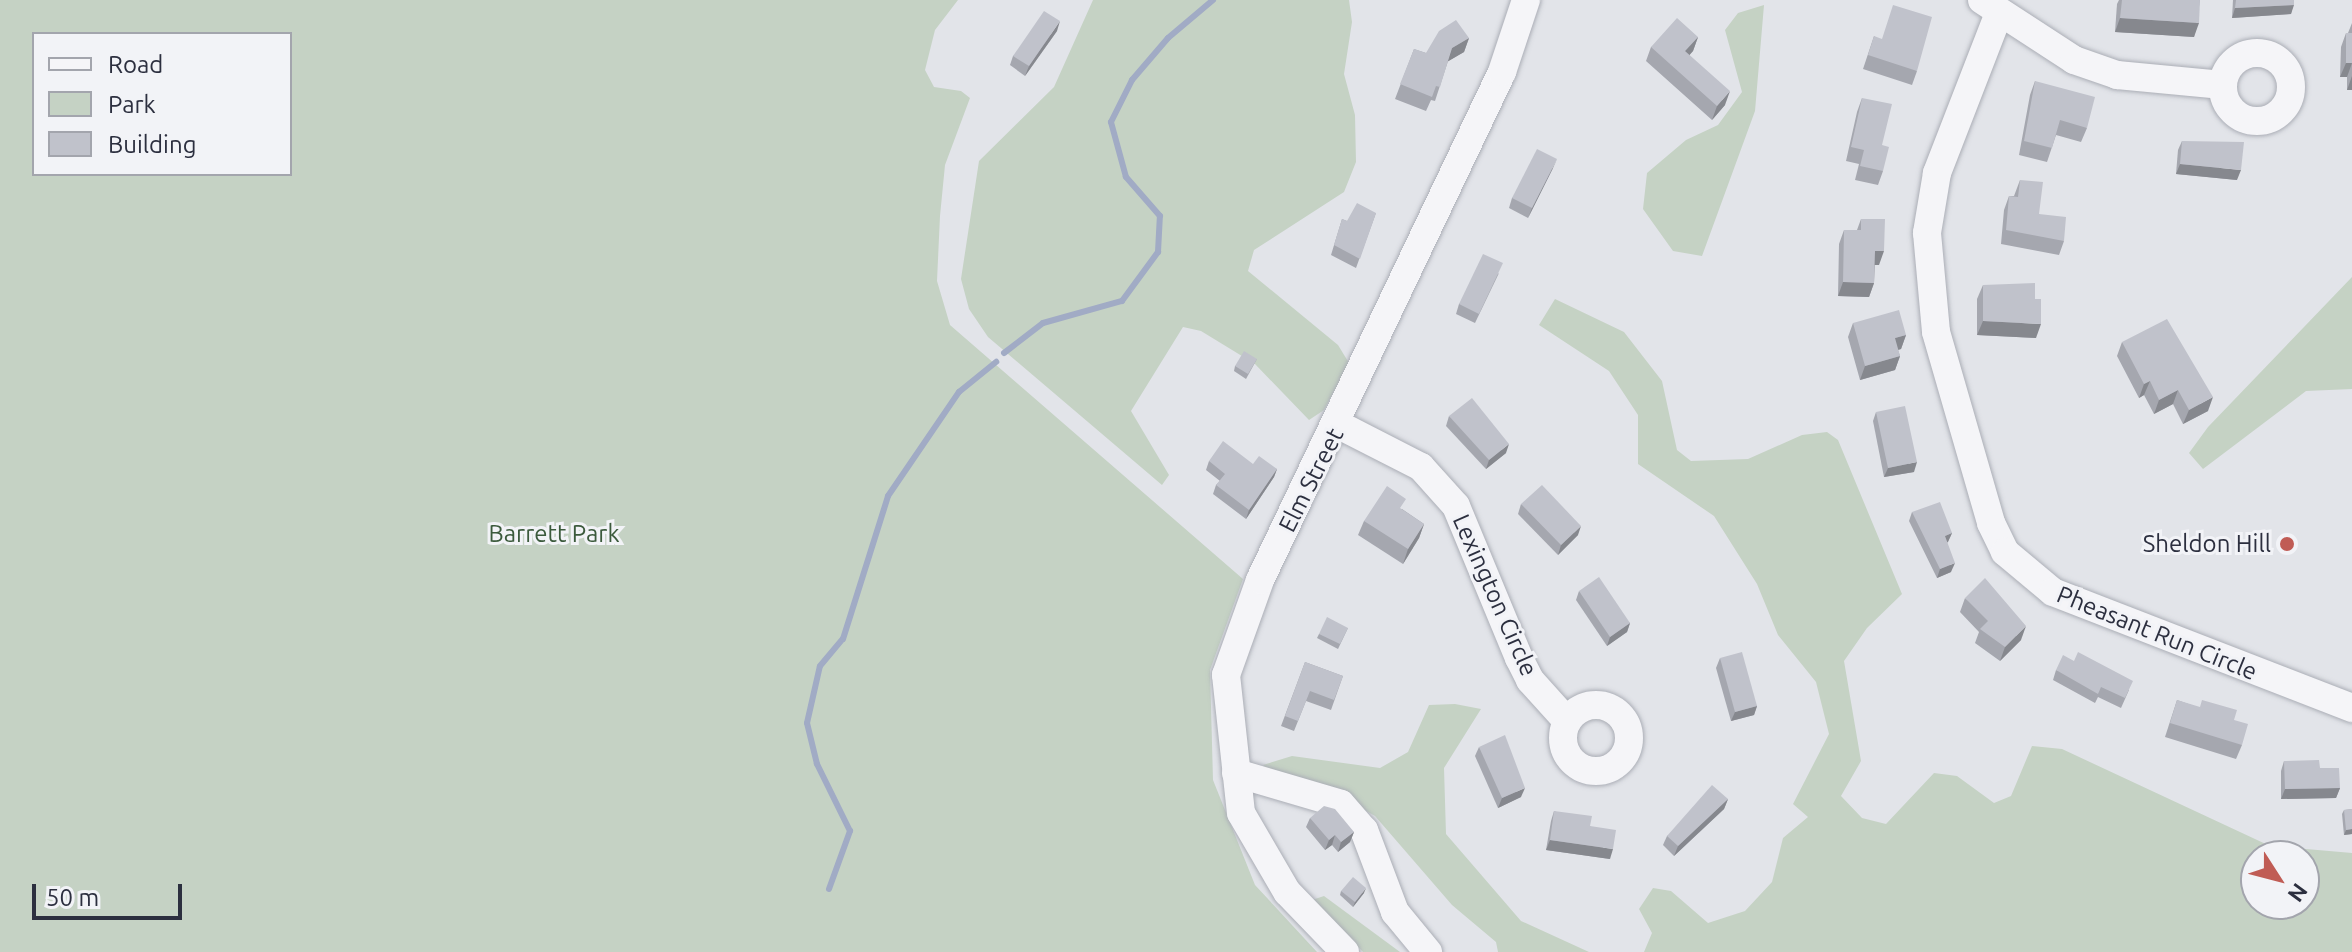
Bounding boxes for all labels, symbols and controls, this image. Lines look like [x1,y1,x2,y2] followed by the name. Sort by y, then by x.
[32,32,292,176] legend
[108,51,163,78] text: Road
[108,91,156,118] text: Park
[108,131,196,158] text: Building
[1273,423,1349,537] street label: Elm Street
[1446,510,1544,680] street label: Lexington Circle
[488,520,620,548] park label: Barrett Park
[2143,530,2271,558] place label: Sheldon Hill
[2278,535,2296,553] marker: Sheldon Hill
[2053,580,2261,686] street label: Pheasant Run Circle
[2240,840,2320,920] north arrow
[36,868,186,918] scale bar
[2283,879,2313,907] text: N
[46,884,99,911] text: 50 m

